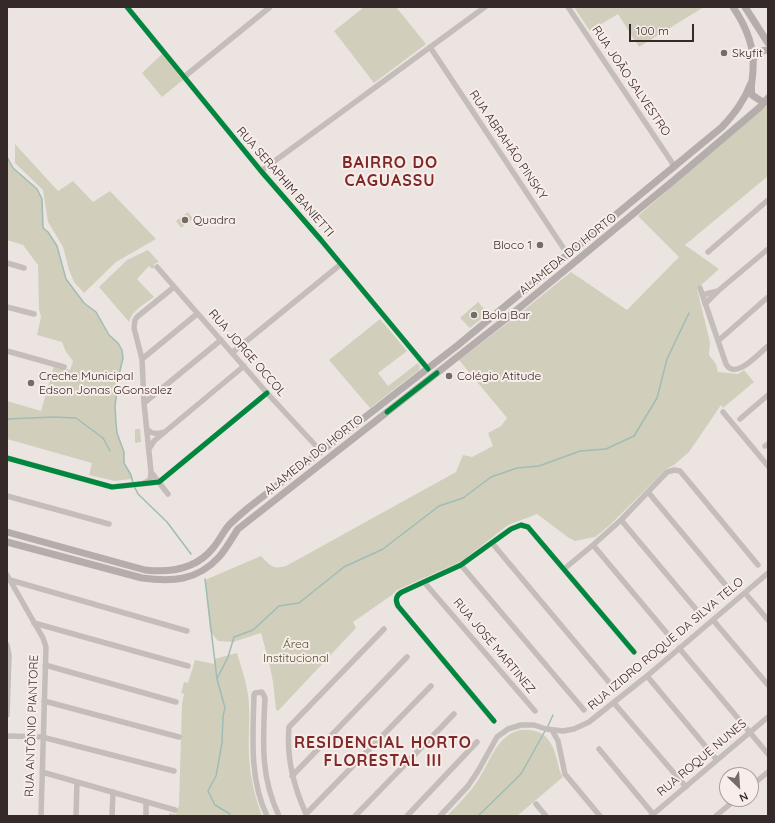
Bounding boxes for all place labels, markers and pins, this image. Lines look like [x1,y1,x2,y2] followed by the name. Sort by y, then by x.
[732,46,763,60] place label: Skyfit
[719,48,729,58] marker: Skyfit
[193,213,235,227] place label: Quadra
[180,215,190,225] marker: Quadra
[493,238,532,252] place label: Bloco 1
[535,240,545,250] marker: Bloco 1
[482,308,530,322] place label: Bola Bar
[469,310,479,320] marker: Bola Bar
[39,369,172,397] place label: Creche Municipal Edson Jonas GGonsalez
[457,369,541,383] place label: Colégio Atitude
[444,371,454,381] marker: Colégio Atitude
[26,378,36,388] marker: Creche Municipal Edson Jonas GGonsalez

